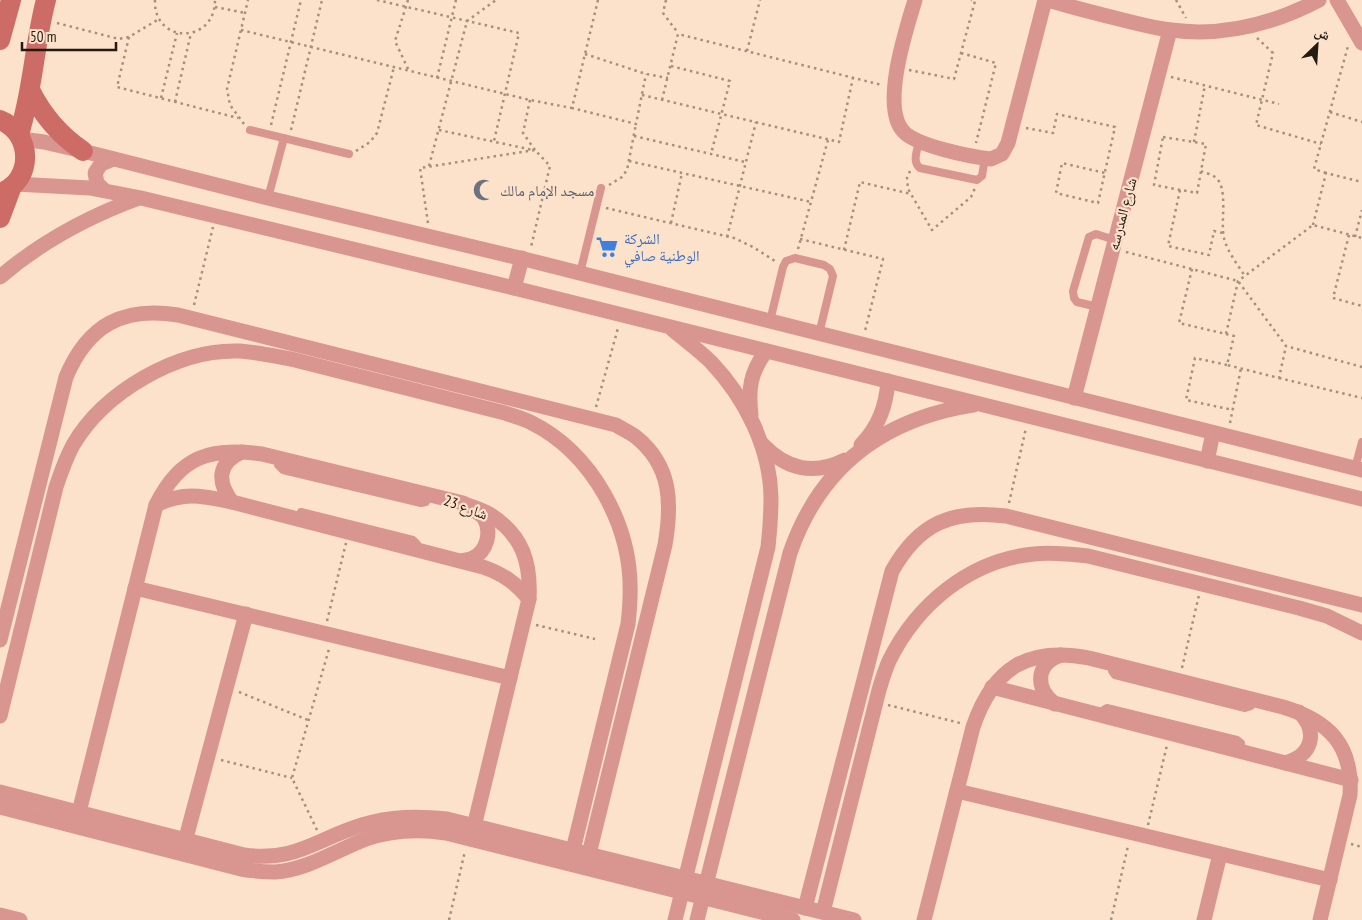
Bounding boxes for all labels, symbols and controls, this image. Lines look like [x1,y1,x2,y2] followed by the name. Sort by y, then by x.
[22,20,116,52] scale bar
[1292,20,1342,70] north arrow
[1312,22,1333,45] text: ش
[30,27,56,46] text: 50 m
[1103,176,1142,253] street label: شارع المدرسه
[471,177,497,203] mosque icon: مسجد الإمام مالك
[500,181,595,201] place label: مسجد الإمام مالك
[624,229,700,267] place label: الشركة الوطنية صافي
[594,234,620,260] supermarket icon: الشركة الوطنية صافي
[441,490,491,525] street label: شارع 23

